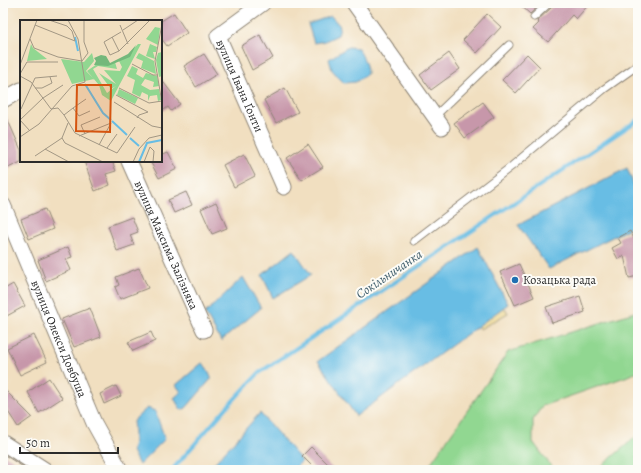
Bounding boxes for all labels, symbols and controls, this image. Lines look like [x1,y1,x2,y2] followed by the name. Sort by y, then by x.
[20,20,162,162] inset map
[212,37,267,134] street label: вулиця Івана Ґонти
[131,178,202,313] street label: вулиця Максима Залізняка
[353,246,425,302] water label: Сокільничанка
[523,272,597,288] place label: Козацька рада
[510,275,520,285] marker: Козацька рада
[27,278,91,400] street label: вулиця Олекси Довбуша
[20,429,118,455] scale bar
[26,435,50,451] text: 50 m

